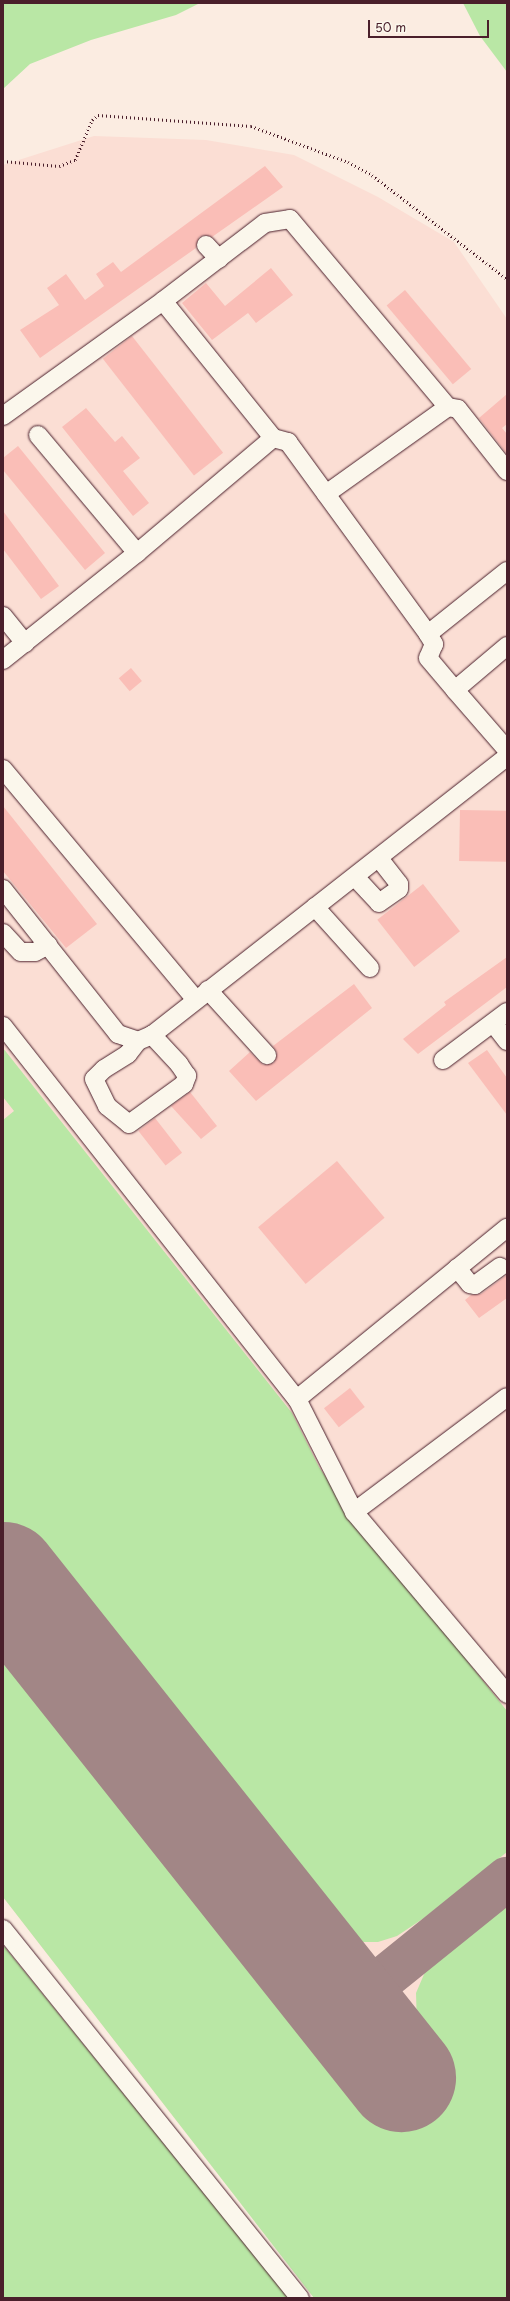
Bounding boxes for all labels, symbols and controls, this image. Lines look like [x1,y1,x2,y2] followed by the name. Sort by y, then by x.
[370,12,491,38] scale bar
[375,18,406,36] text: 50 m

